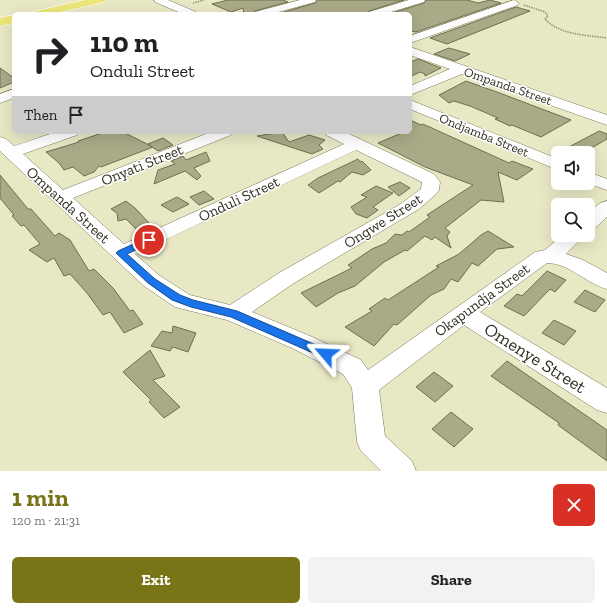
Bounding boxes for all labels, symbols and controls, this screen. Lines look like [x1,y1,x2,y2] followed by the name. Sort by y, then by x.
[90,26,159,59] text: 110 m
[24,28,76,80] icon: right
[90,60,195,82] text: Onduli Street
[462,64,554,108] street label: Ompanda Street
[65,104,87,126] icon: arrive
[24,106,57,124] text: Then
[437,110,531,161] street label: Ondjamba Street
[98,140,186,190] street label: Onyati Street
[551,146,595,242] map controls
[551,146,595,190] button: sound
[22,163,114,248] street label: Ompanda Street
[196,172,283,226] street label: Onduli Street
[340,190,426,252] street label: Ongwe Street
[551,198,595,242] button: search
[132,223,166,257] pin
[138,229,160,251] icon: arrive
[431,259,533,341] street label: Okapundja Street
[480,318,590,398] street label: Omenye Street
[305,333,347,375] position arrow
[12,483,69,512] text: 1 min
[553,484,595,526] button: close
[12,513,80,528] text: 120 m · 21:31
[12,557,300,603] button: Exit
[308,557,595,603] button: Share

